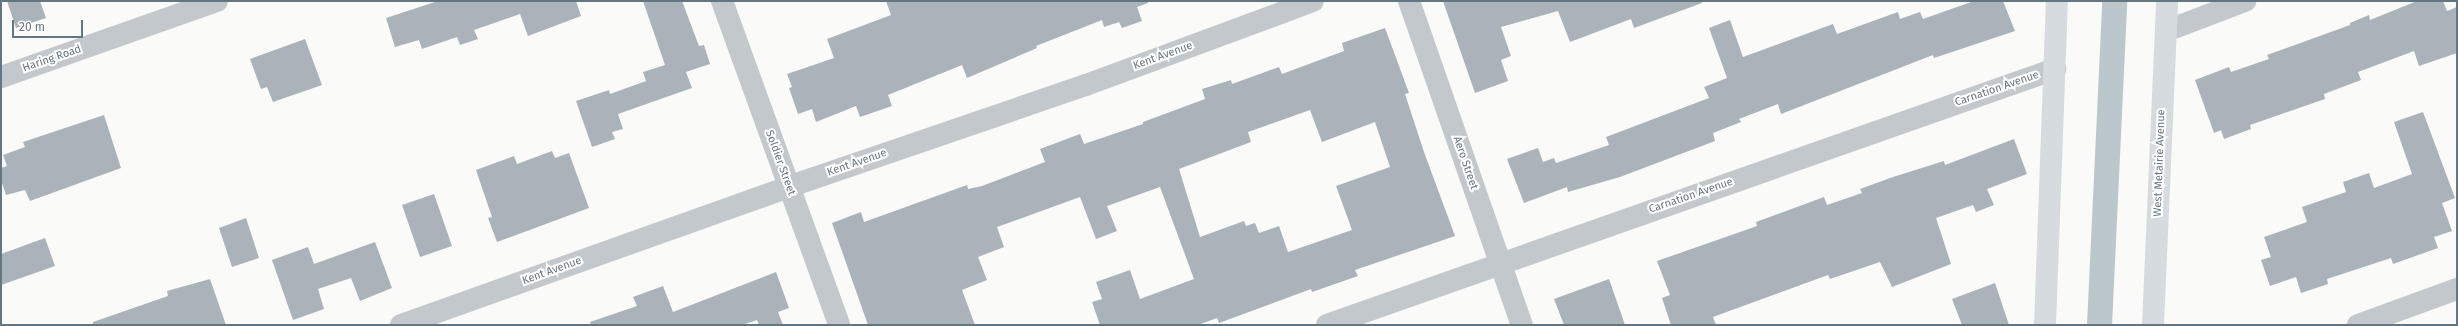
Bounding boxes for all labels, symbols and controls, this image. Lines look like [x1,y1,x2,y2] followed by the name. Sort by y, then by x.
[14,12,85,38] scale bar
[19,20,45,34] text: 20 m
[1132,39,1194,73] street label: Kent Avenue
[21,43,83,75] street label: Haring Road
[1953,68,2041,110] street label: Carnation Avenue
[2152,109,2168,217] street label: West Metairie Avenue
[762,129,798,197] street label: Soldier Street
[1450,135,1480,191] street label: Aero Street
[825,147,889,179] street label: Kent Avenue
[1647,175,1735,217] street label: Carnation Avenue
[521,254,583,288] street label: Kent Avenue

